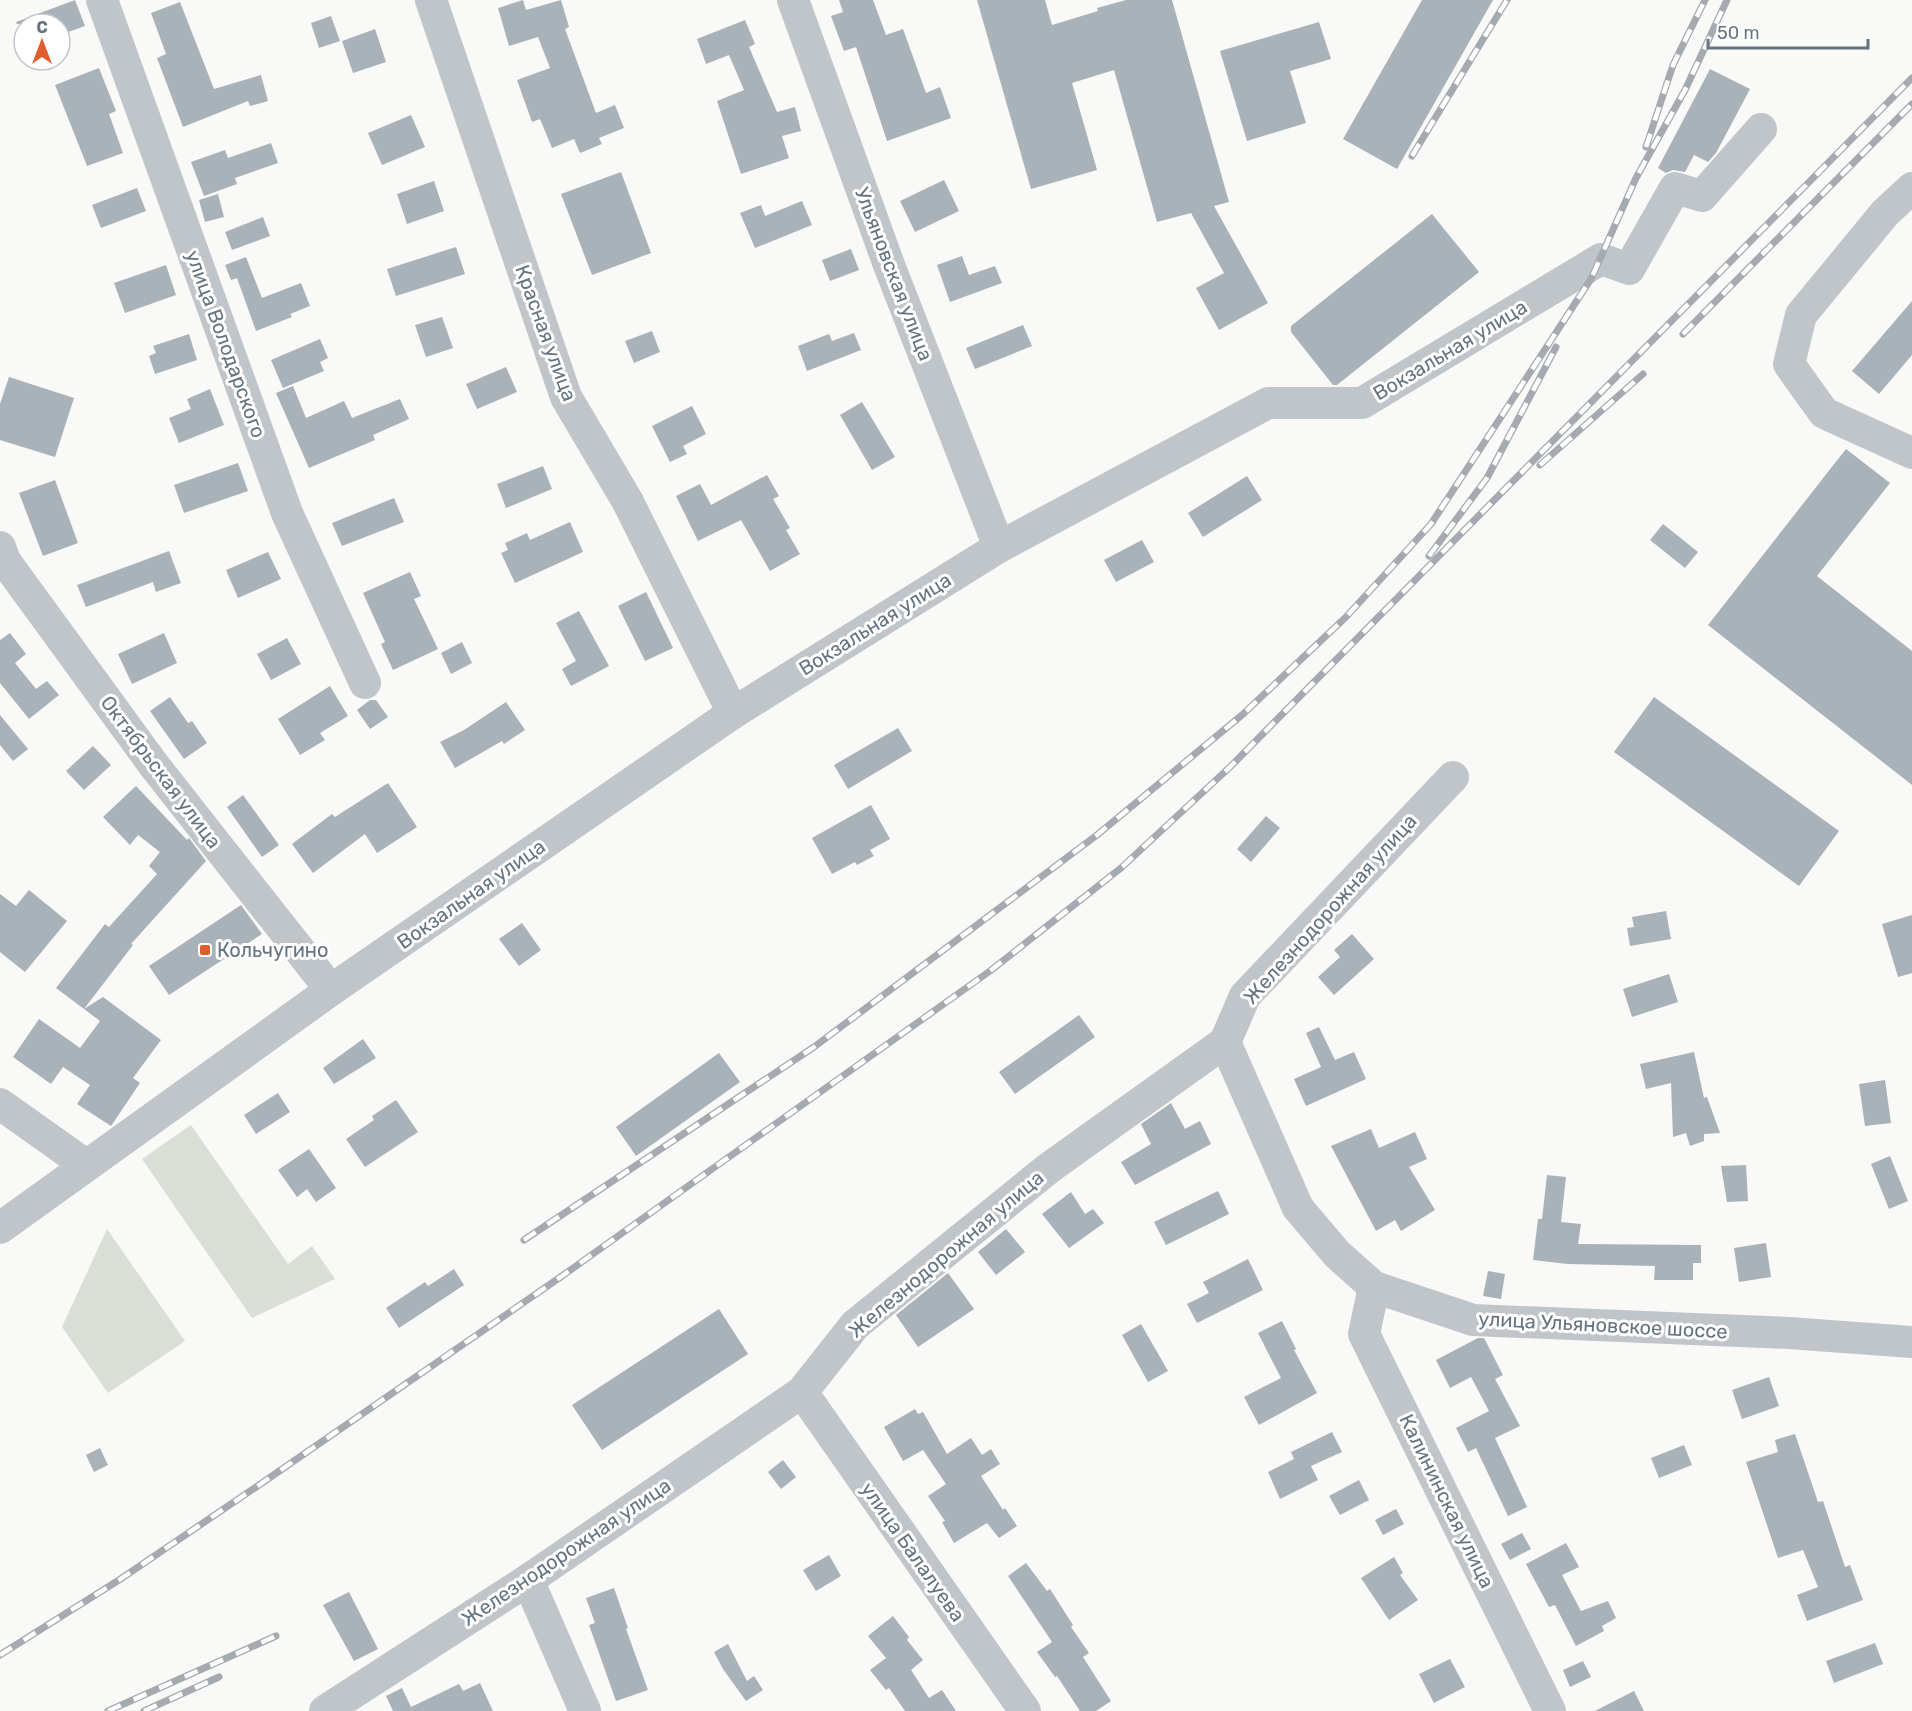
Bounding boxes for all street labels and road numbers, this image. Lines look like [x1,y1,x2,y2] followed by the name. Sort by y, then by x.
[850,184,938,364] street label: Ульяновская улица
[181,247,271,441] street label: улица Володарского
[510,262,582,404] street label: Красная улица
[1369,295,1531,405] street label: Вокзальная улица
[794,567,956,681] street label: Вокзальная улица
[96,691,226,853] street label: Октябрьская улица
[1238,809,1422,1009] street label: Железнодорожная улица
[392,834,550,954] street label: Вокзальная улица
[844,1165,1048,1343] street label: Железнодорожная улица
[1478,1306,1728,1344] street label: улица Ульяновское шоссе
[1395,1410,1499,1592] street label: Калининская улица
[457,1473,675,1631] street label: Железнодорожная улица
[856,1478,970,1626] street label: улица Балалуева

